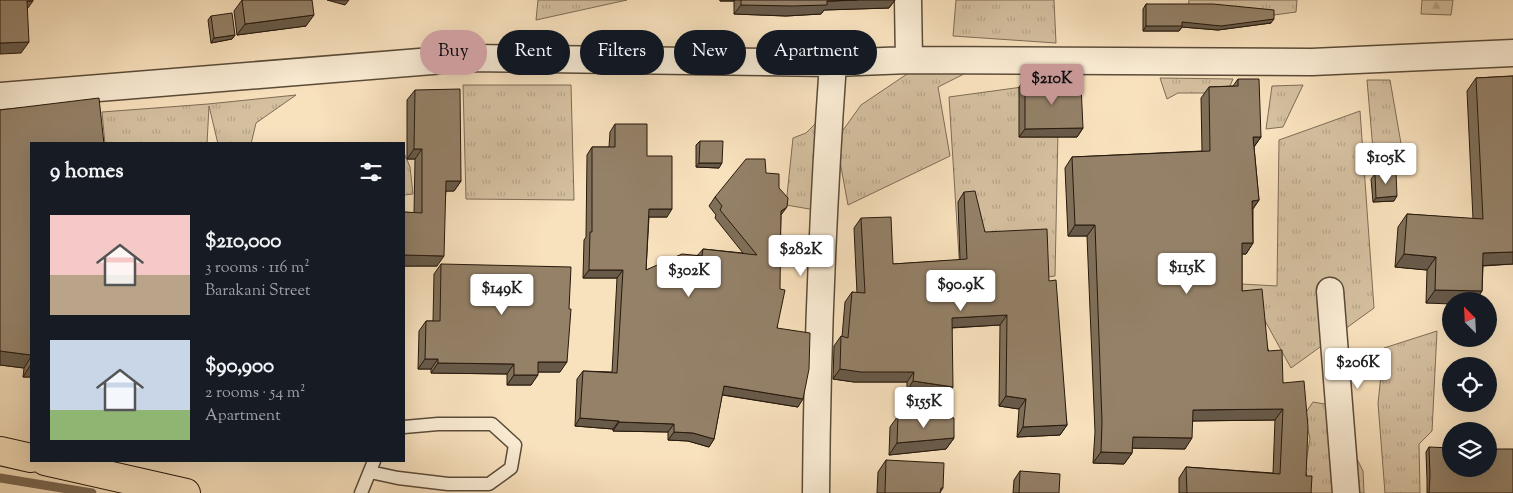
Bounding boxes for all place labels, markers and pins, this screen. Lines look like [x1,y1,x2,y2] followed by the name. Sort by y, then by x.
[1017,64,1087,106] pin: $210K
[1351,142,1421,185] pin: $105K
[766,234,836,277] pin: $282K
[1152,252,1222,295] pin: $115K
[654,256,724,298] pin: $302K
[920,270,1002,312] pin: $90.9K
[467,274,537,316] pin: $149K
[1323,348,1393,390] pin: $206K
[889,386,959,429] pin: $155K

